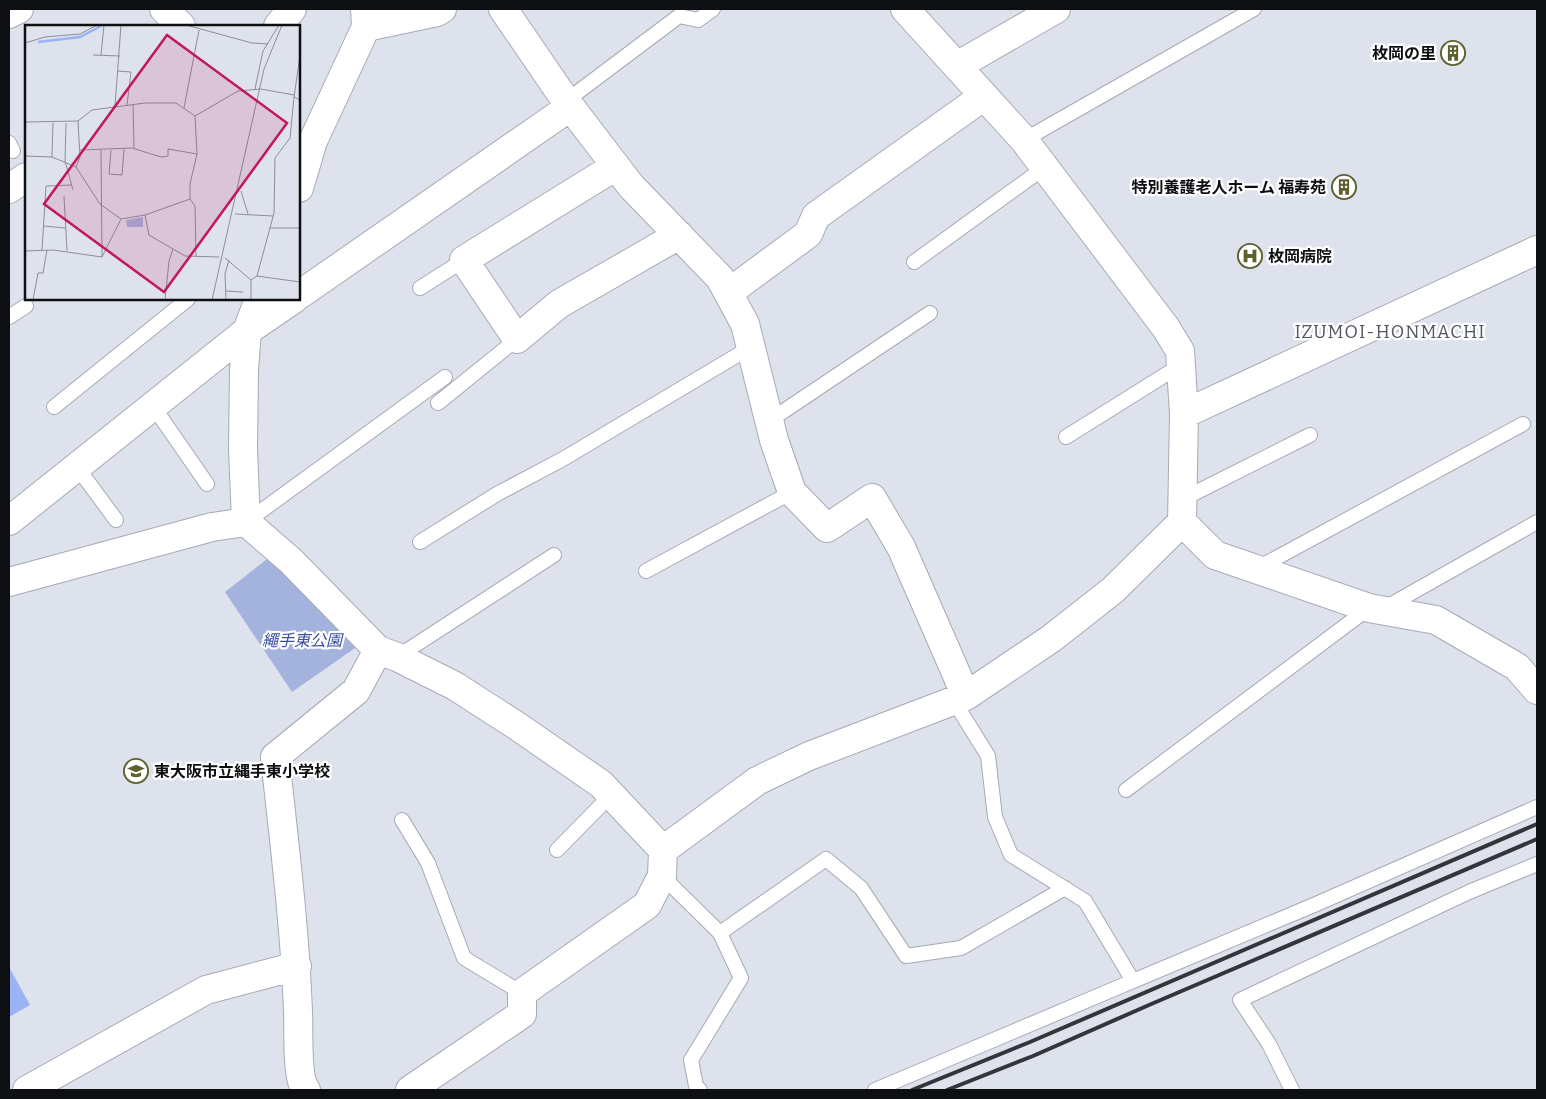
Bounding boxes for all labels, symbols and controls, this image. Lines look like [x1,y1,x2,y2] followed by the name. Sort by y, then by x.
[25,25,300,300] inset map
[1440,40,1466,66] building icon: 枚岡の里
[1372,44,1436,63] place label: 枚岡の里
[1331,174,1357,200] building icon: 特別養護老人ホーム 福寿苑
[1132,178,1326,197] place label: 特別養護老人ホーム 福寿苑
[1237,243,1263,269] hospital icon: 枚岡病院
[1268,247,1332,266] place label: 枚岡病院
[1294,321,1486,343] district label: IZUMOI-HONMACHI
[262,631,344,650] park label: 繩手東公園
[123,758,149,784] school or university icon: 東大阪市立縄手東小学校
[154,762,330,781] place label: 東大阪市立縄手東小学校

